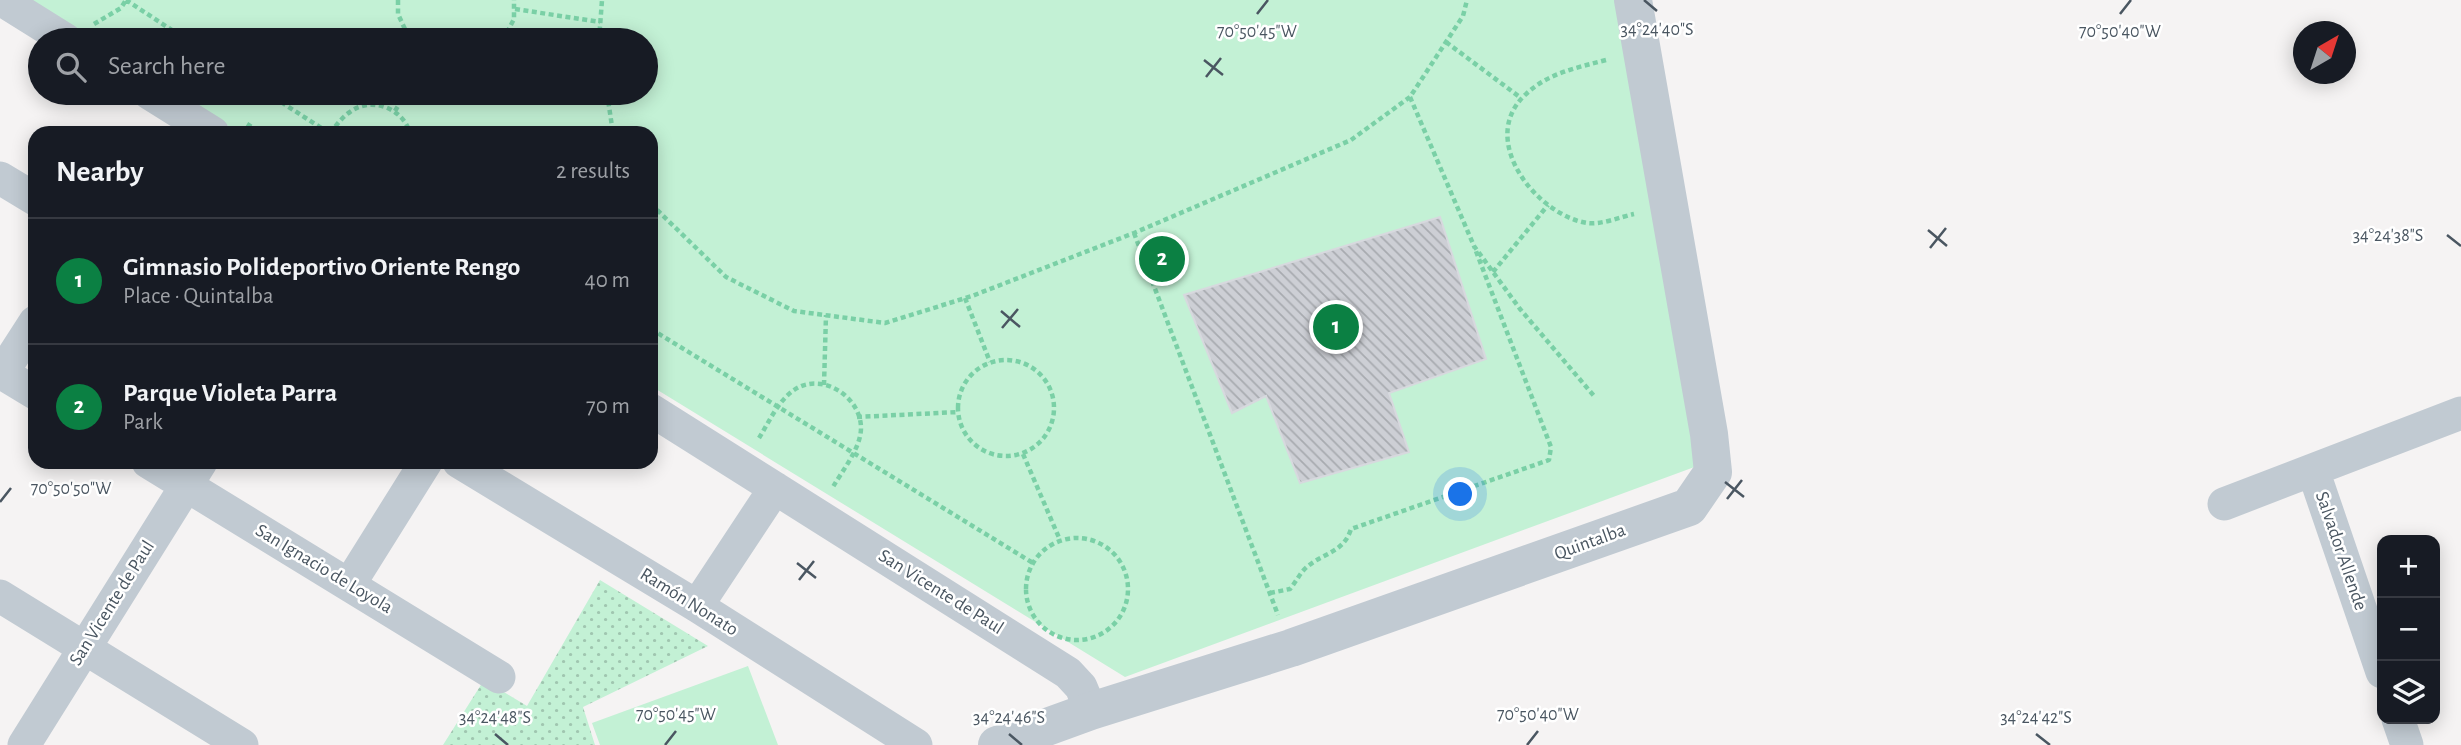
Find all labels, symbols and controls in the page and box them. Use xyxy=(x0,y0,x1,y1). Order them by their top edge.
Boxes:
text: 34°24'40"S xyxy=(1621,21,1693,39)
north arrow xyxy=(2293,21,2356,84)
text: 70°50'45"W xyxy=(1217,23,1297,41)
text: 70°50'40"W xyxy=(2079,23,2161,41)
search box xyxy=(28,28,658,105)
icon: search xyxy=(52,48,90,86)
text: Search here xyxy=(108,53,226,79)
text: Nearby xyxy=(56,157,144,187)
text: 2 results xyxy=(556,160,630,183)
text: 34°24'38"S xyxy=(2353,227,2423,245)
pin: 2 xyxy=(1139,233,1185,285)
text: Gimnasio Polideportivo Oriente Rengo xyxy=(123,254,520,280)
text: 1 xyxy=(75,269,83,292)
text: 40 m xyxy=(585,269,630,292)
text: Place · Quintalba xyxy=(123,285,274,308)
pin: 1 xyxy=(1313,301,1359,353)
text: Parque Violeta Parra xyxy=(123,380,337,406)
text: 2 xyxy=(74,395,84,418)
text: 70 m xyxy=(586,395,630,418)
text: Park xyxy=(123,411,163,434)
your location xyxy=(1443,477,1477,511)
text: 70°50'50"W xyxy=(31,480,111,498)
street label: Salvador Allende xyxy=(2312,489,2370,613)
street label: Quintalba xyxy=(1552,520,1628,564)
street label: San Ignacio de Loyola xyxy=(252,521,396,617)
map controls xyxy=(2377,535,2440,724)
button: + xyxy=(2377,535,2440,598)
street label: San Vicente de Paul xyxy=(66,537,158,669)
street label: San Vicente de Paul xyxy=(875,546,1007,638)
street label: Ramón Nonato xyxy=(637,564,741,640)
button: − xyxy=(2377,598,2440,661)
button: layers xyxy=(2377,661,2440,724)
text: 70°50'45"W xyxy=(636,706,716,724)
text: 70°50'40"W xyxy=(1497,706,1579,724)
text: 34°24'48"S xyxy=(459,709,531,727)
text: 34°24'46"S xyxy=(973,709,1045,727)
text: 34°24'42"S xyxy=(2000,709,2072,727)

